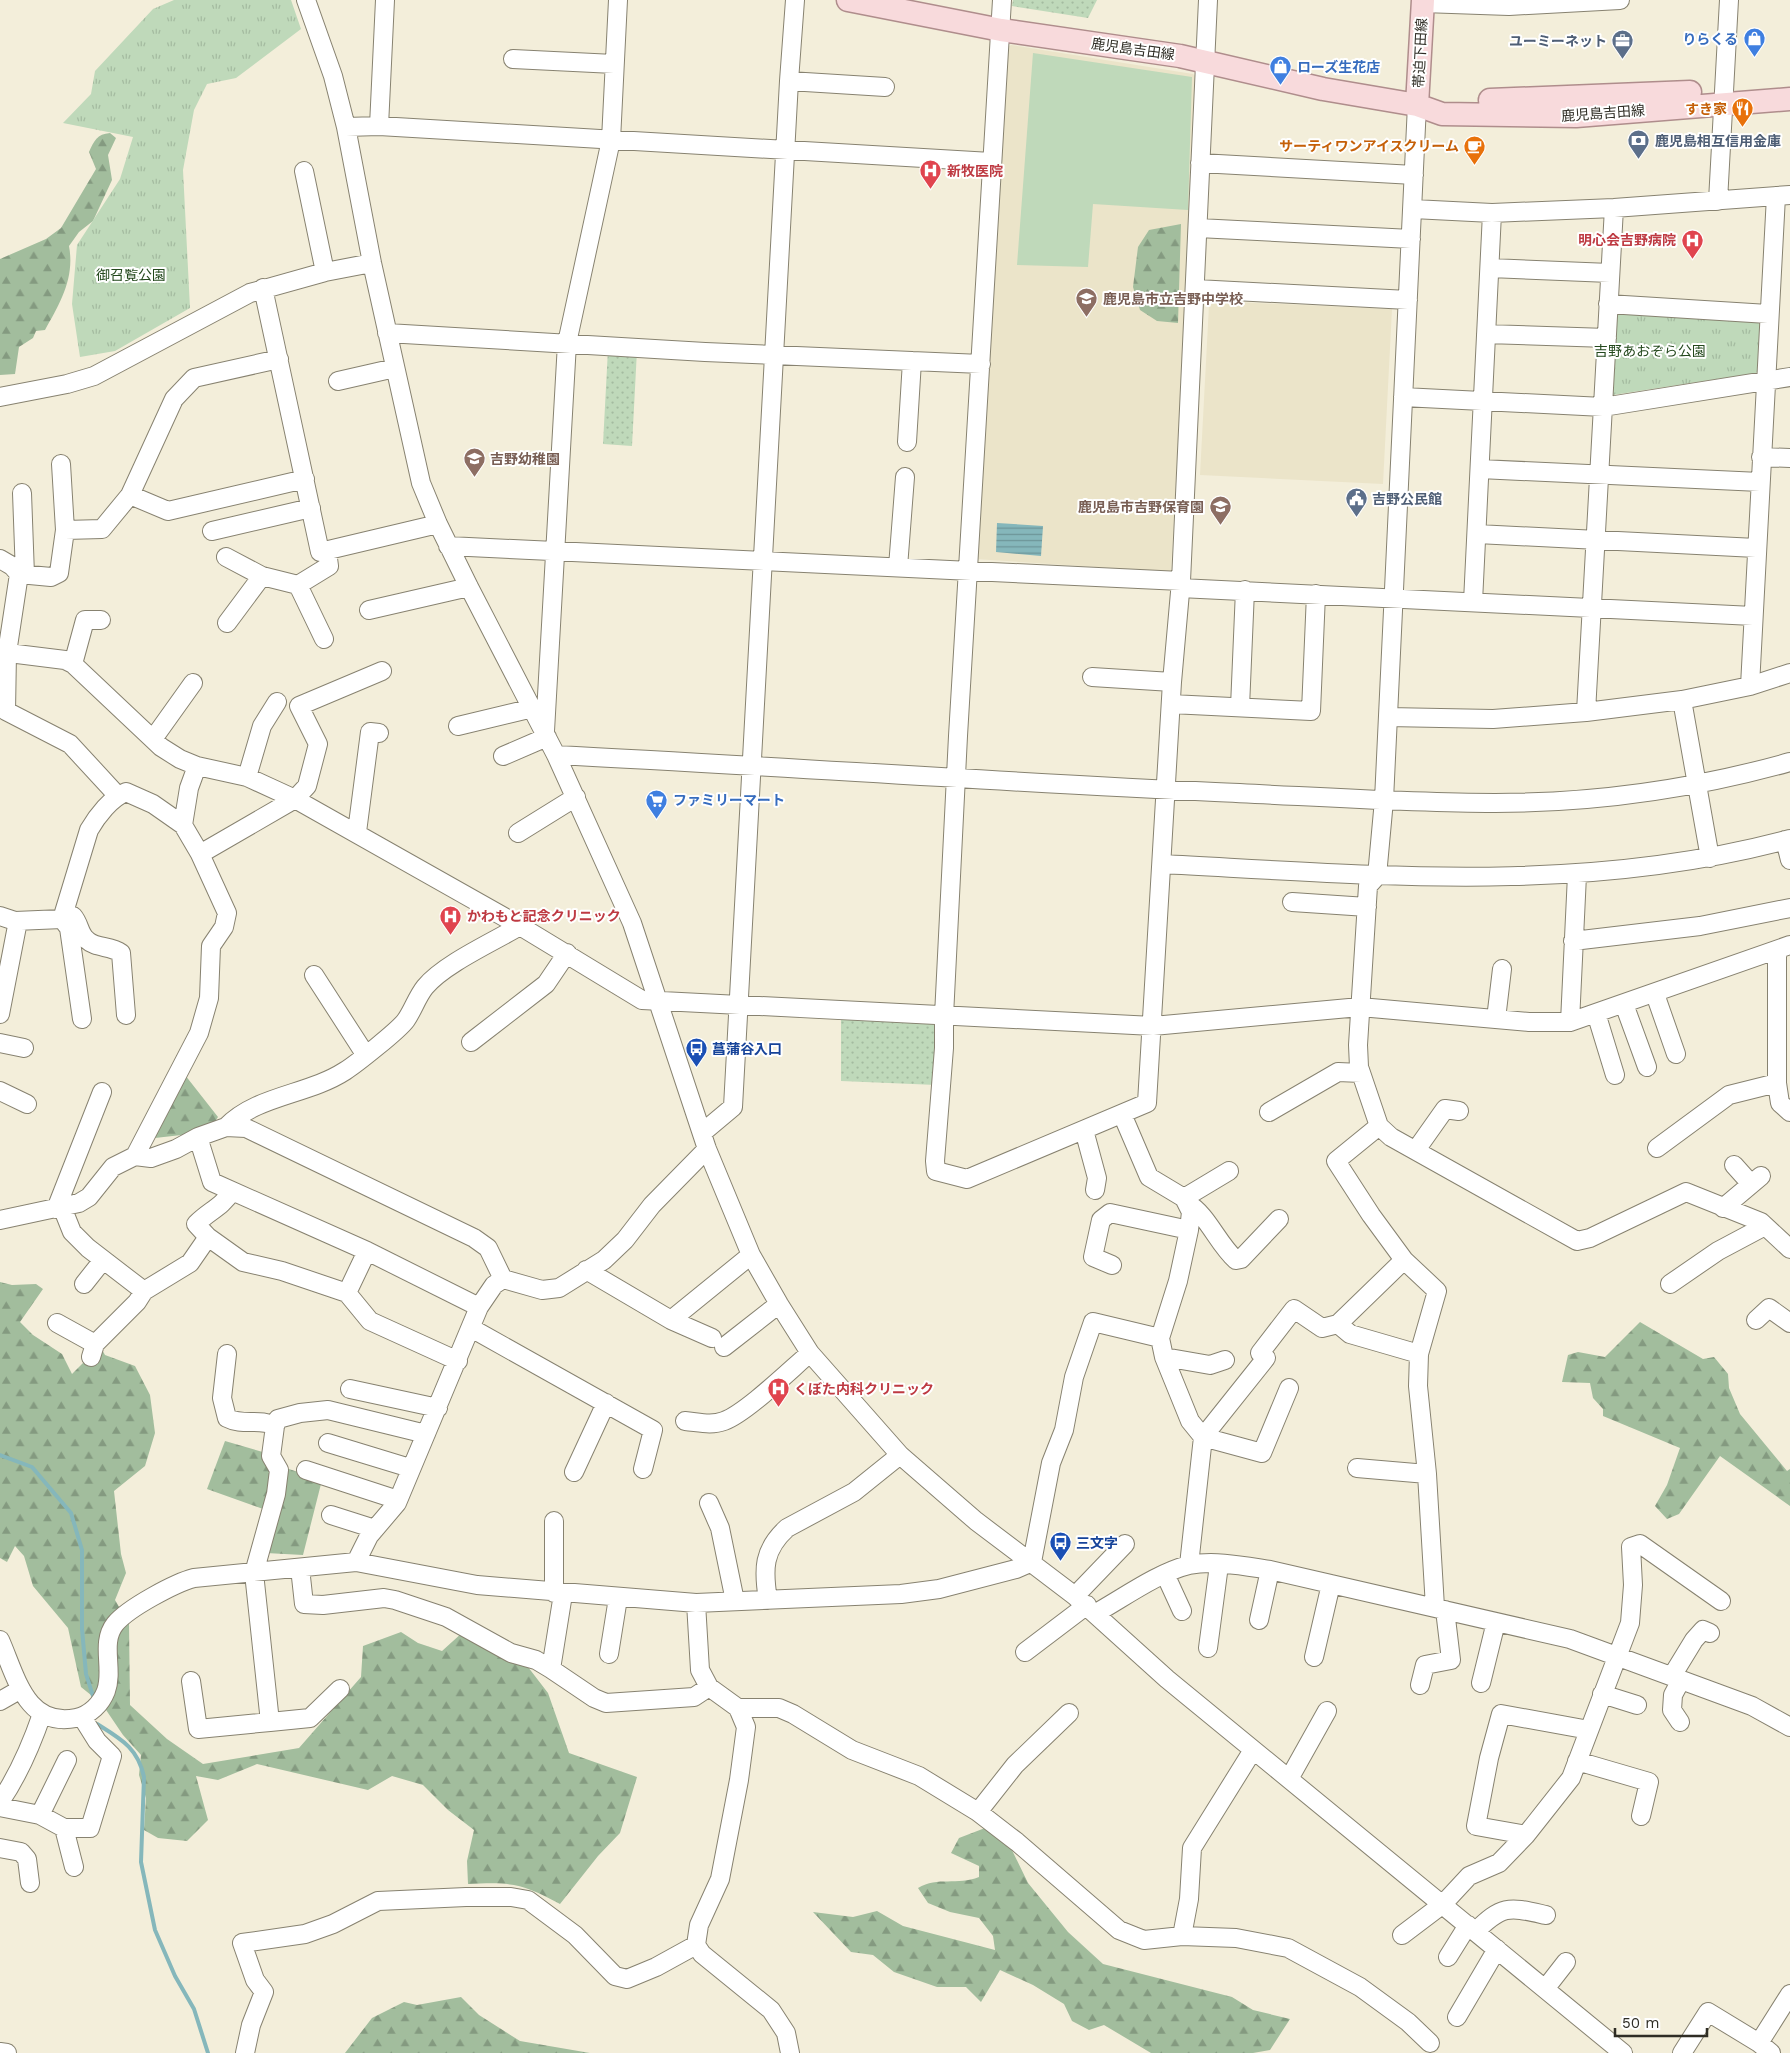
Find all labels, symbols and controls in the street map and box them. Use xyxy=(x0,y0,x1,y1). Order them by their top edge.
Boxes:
street label: 帯迫下田線 xyxy=(1410,18,1430,88)
shop icon: りらくる xyxy=(1742,27,1766,58)
office icon: ユーミーネット xyxy=(1611,29,1635,60)
place label: りらくる xyxy=(1682,31,1738,47)
place label: ユーミーネット xyxy=(1509,33,1607,49)
street label: 鹿児島吉田線 xyxy=(1090,35,1176,63)
shop icon: ローズ生花店 xyxy=(1269,55,1293,86)
place label: ローズ生花店 xyxy=(1297,59,1380,75)
restaurant icon: すき家 xyxy=(1731,97,1755,128)
place label: すき家 xyxy=(1685,101,1727,117)
street label: 鹿児島吉田線 xyxy=(1561,102,1645,124)
bank icon: 鹿児島相互信用金庫 xyxy=(1627,129,1651,160)
place label: 鹿児島相互信用金庫 xyxy=(1655,133,1781,149)
cafe icon: サーティワンアイスクリーム xyxy=(1463,134,1487,165)
place label: サーティワンアイスクリーム xyxy=(1279,138,1459,154)
hospital icon: 新牧医院 xyxy=(919,159,943,190)
place label: 新牧医院 xyxy=(947,163,1003,179)
hospital icon: 明心会吉野病院 xyxy=(1680,228,1704,259)
place label: 明心会吉野病院 xyxy=(1578,232,1676,248)
park label: 御召覧公園 xyxy=(96,267,166,283)
school or university icon: 鹿児島市立吉野中学校 xyxy=(1075,287,1099,318)
place label: 鹿児島市立吉野中学校 xyxy=(1103,291,1243,307)
park label: 吉野あおぞら公園 xyxy=(1594,343,1706,359)
school or university icon: 吉野幼稚園 xyxy=(462,447,486,478)
place label: 吉野幼稚園 xyxy=(490,451,560,467)
public building icon: 吉野公民館 xyxy=(1344,487,1368,518)
place label: 吉野公民館 xyxy=(1372,491,1442,507)
school or university icon: 鹿児島市吉野保育園 xyxy=(1208,495,1232,526)
place label: 鹿児島市吉野保育園 xyxy=(1078,499,1204,515)
supermarket icon: ファミリーマート xyxy=(645,788,669,819)
place label: ファミリーマート xyxy=(673,792,785,808)
hospital icon: かわもと記念クリニック xyxy=(439,904,463,935)
place label: かわもと記念クリニック xyxy=(467,908,621,924)
bus stop icon: 菖蒲谷入口 xyxy=(684,1037,708,1068)
place label: 菖蒲谷入口 xyxy=(712,1041,782,1057)
hospital icon: くぼた内科クリニック xyxy=(766,1377,790,1408)
place label: くぼた内科クリニック xyxy=(794,1381,934,1397)
bus stop icon: 三文字 xyxy=(1048,1531,1072,1562)
place label: 三文字 xyxy=(1076,1535,1118,1551)
scale bar xyxy=(1615,2006,1708,2038)
text: 50 m xyxy=(1622,2014,1659,2032)

